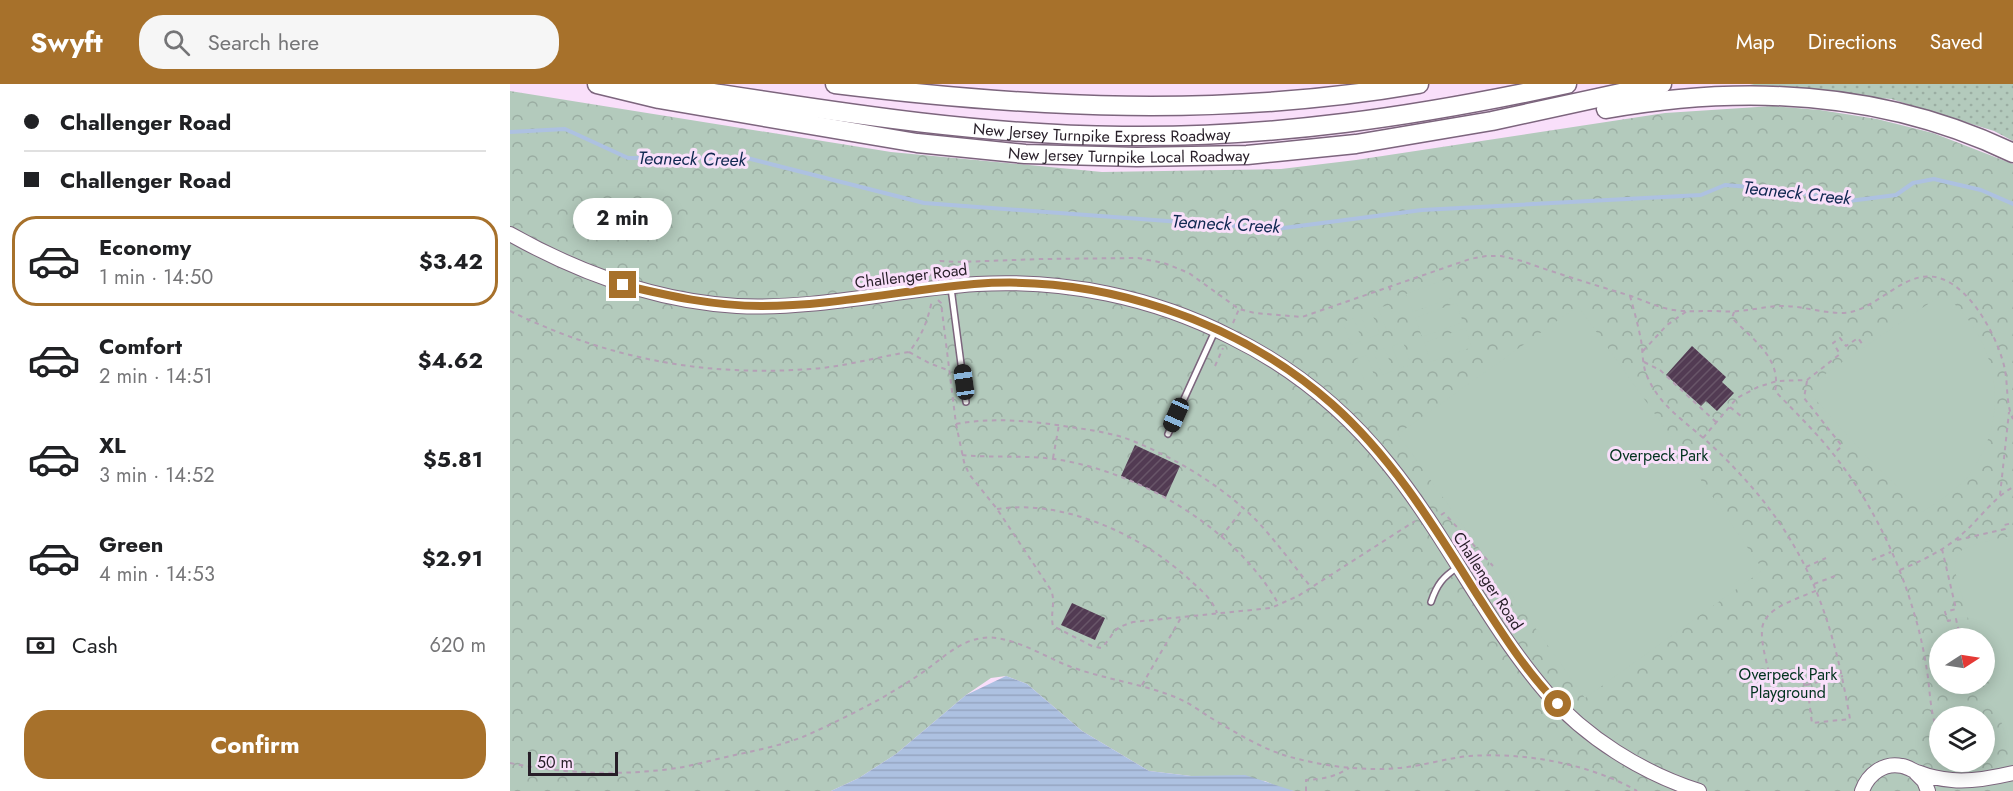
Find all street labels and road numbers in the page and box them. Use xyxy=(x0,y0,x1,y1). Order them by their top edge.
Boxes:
street label: New Jersey Turnpike Express Roadway xyxy=(972,117,1232,148)
street label: New Jersey Turnpike Local Roadway xyxy=(1007,141,1251,169)
street label: Challenger Road xyxy=(853,258,969,294)
street label: Challenger Road xyxy=(1448,527,1528,635)

